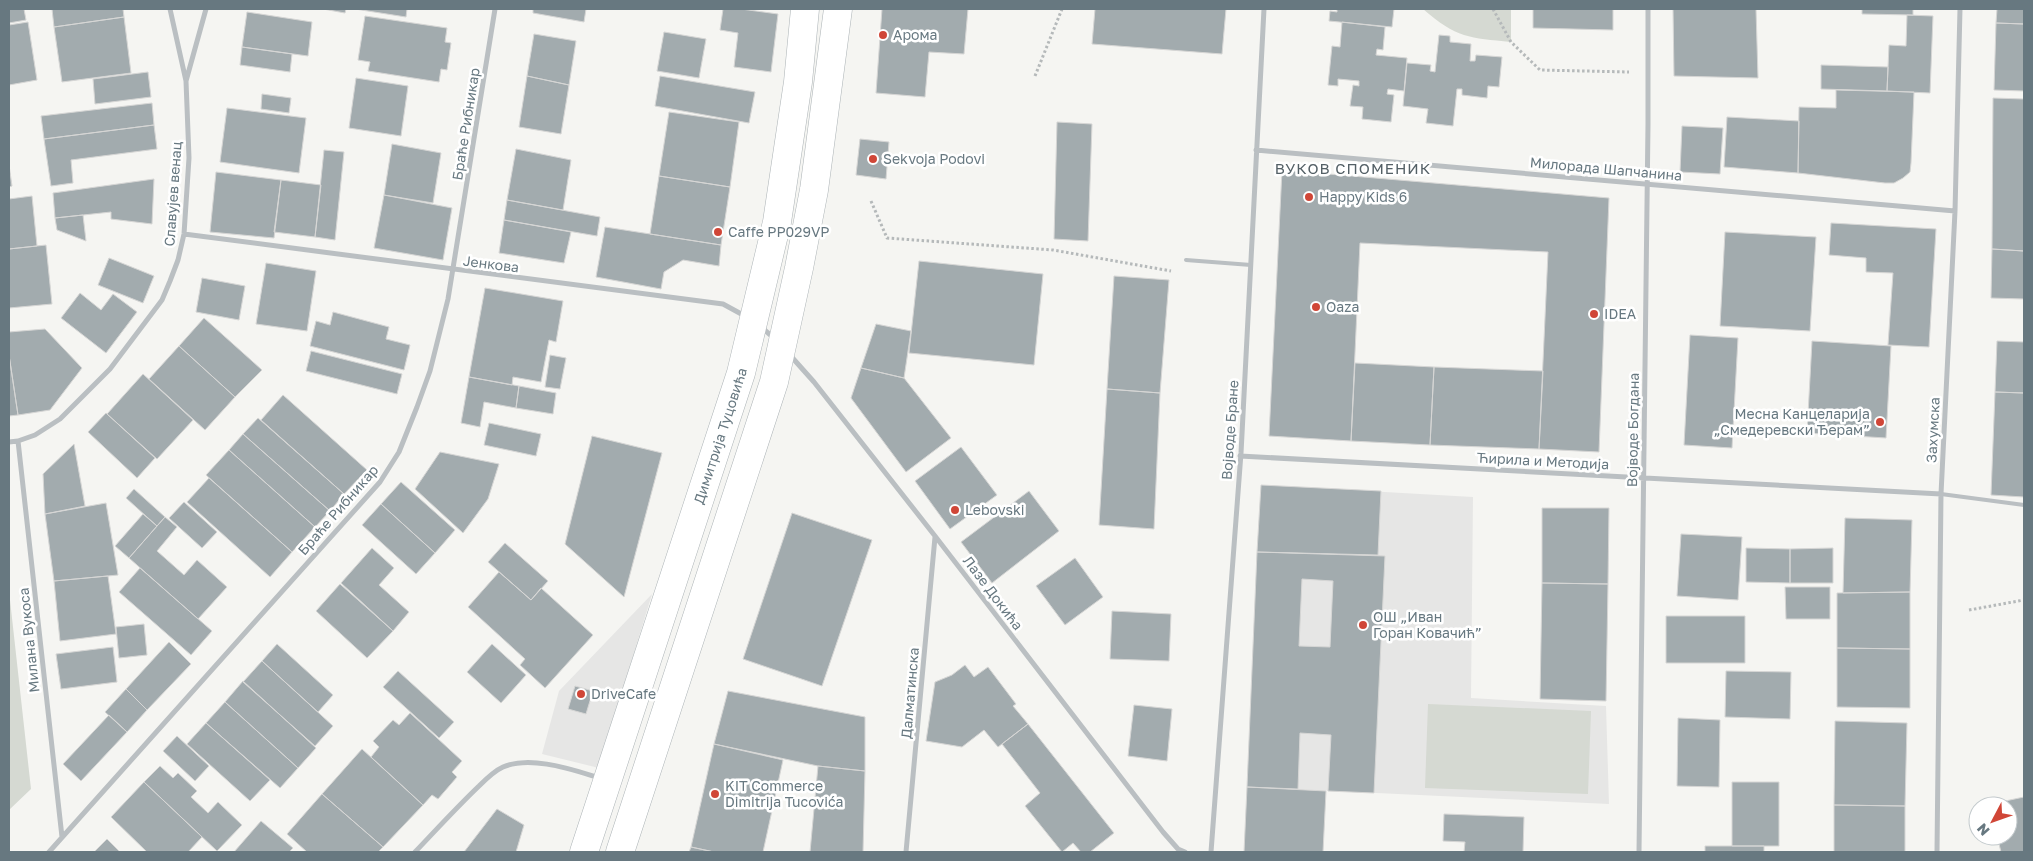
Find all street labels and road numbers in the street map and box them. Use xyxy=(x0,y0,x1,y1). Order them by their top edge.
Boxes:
street label: Браће Рибникар xyxy=(448,66,483,181)
street label: Славујев венац xyxy=(160,141,185,247)
street label: Милорада Шапчанина xyxy=(1529,153,1683,184)
street label: Јенкова xyxy=(462,252,520,275)
street label: Димитрија Туцовића xyxy=(690,366,750,506)
street label: Војводе Богдана xyxy=(1623,373,1642,487)
street label: Војводе Бране xyxy=(1218,379,1241,481)
street label: Захумска xyxy=(1922,397,1943,463)
street label: Ћирила и Методија xyxy=(1476,449,1610,472)
street label: Браће Рибникар xyxy=(294,461,381,558)
street label: Лазе Докића xyxy=(960,552,1027,633)
street label: Милана Вукоса xyxy=(15,587,42,693)
street label: Далматинска xyxy=(897,647,922,739)

